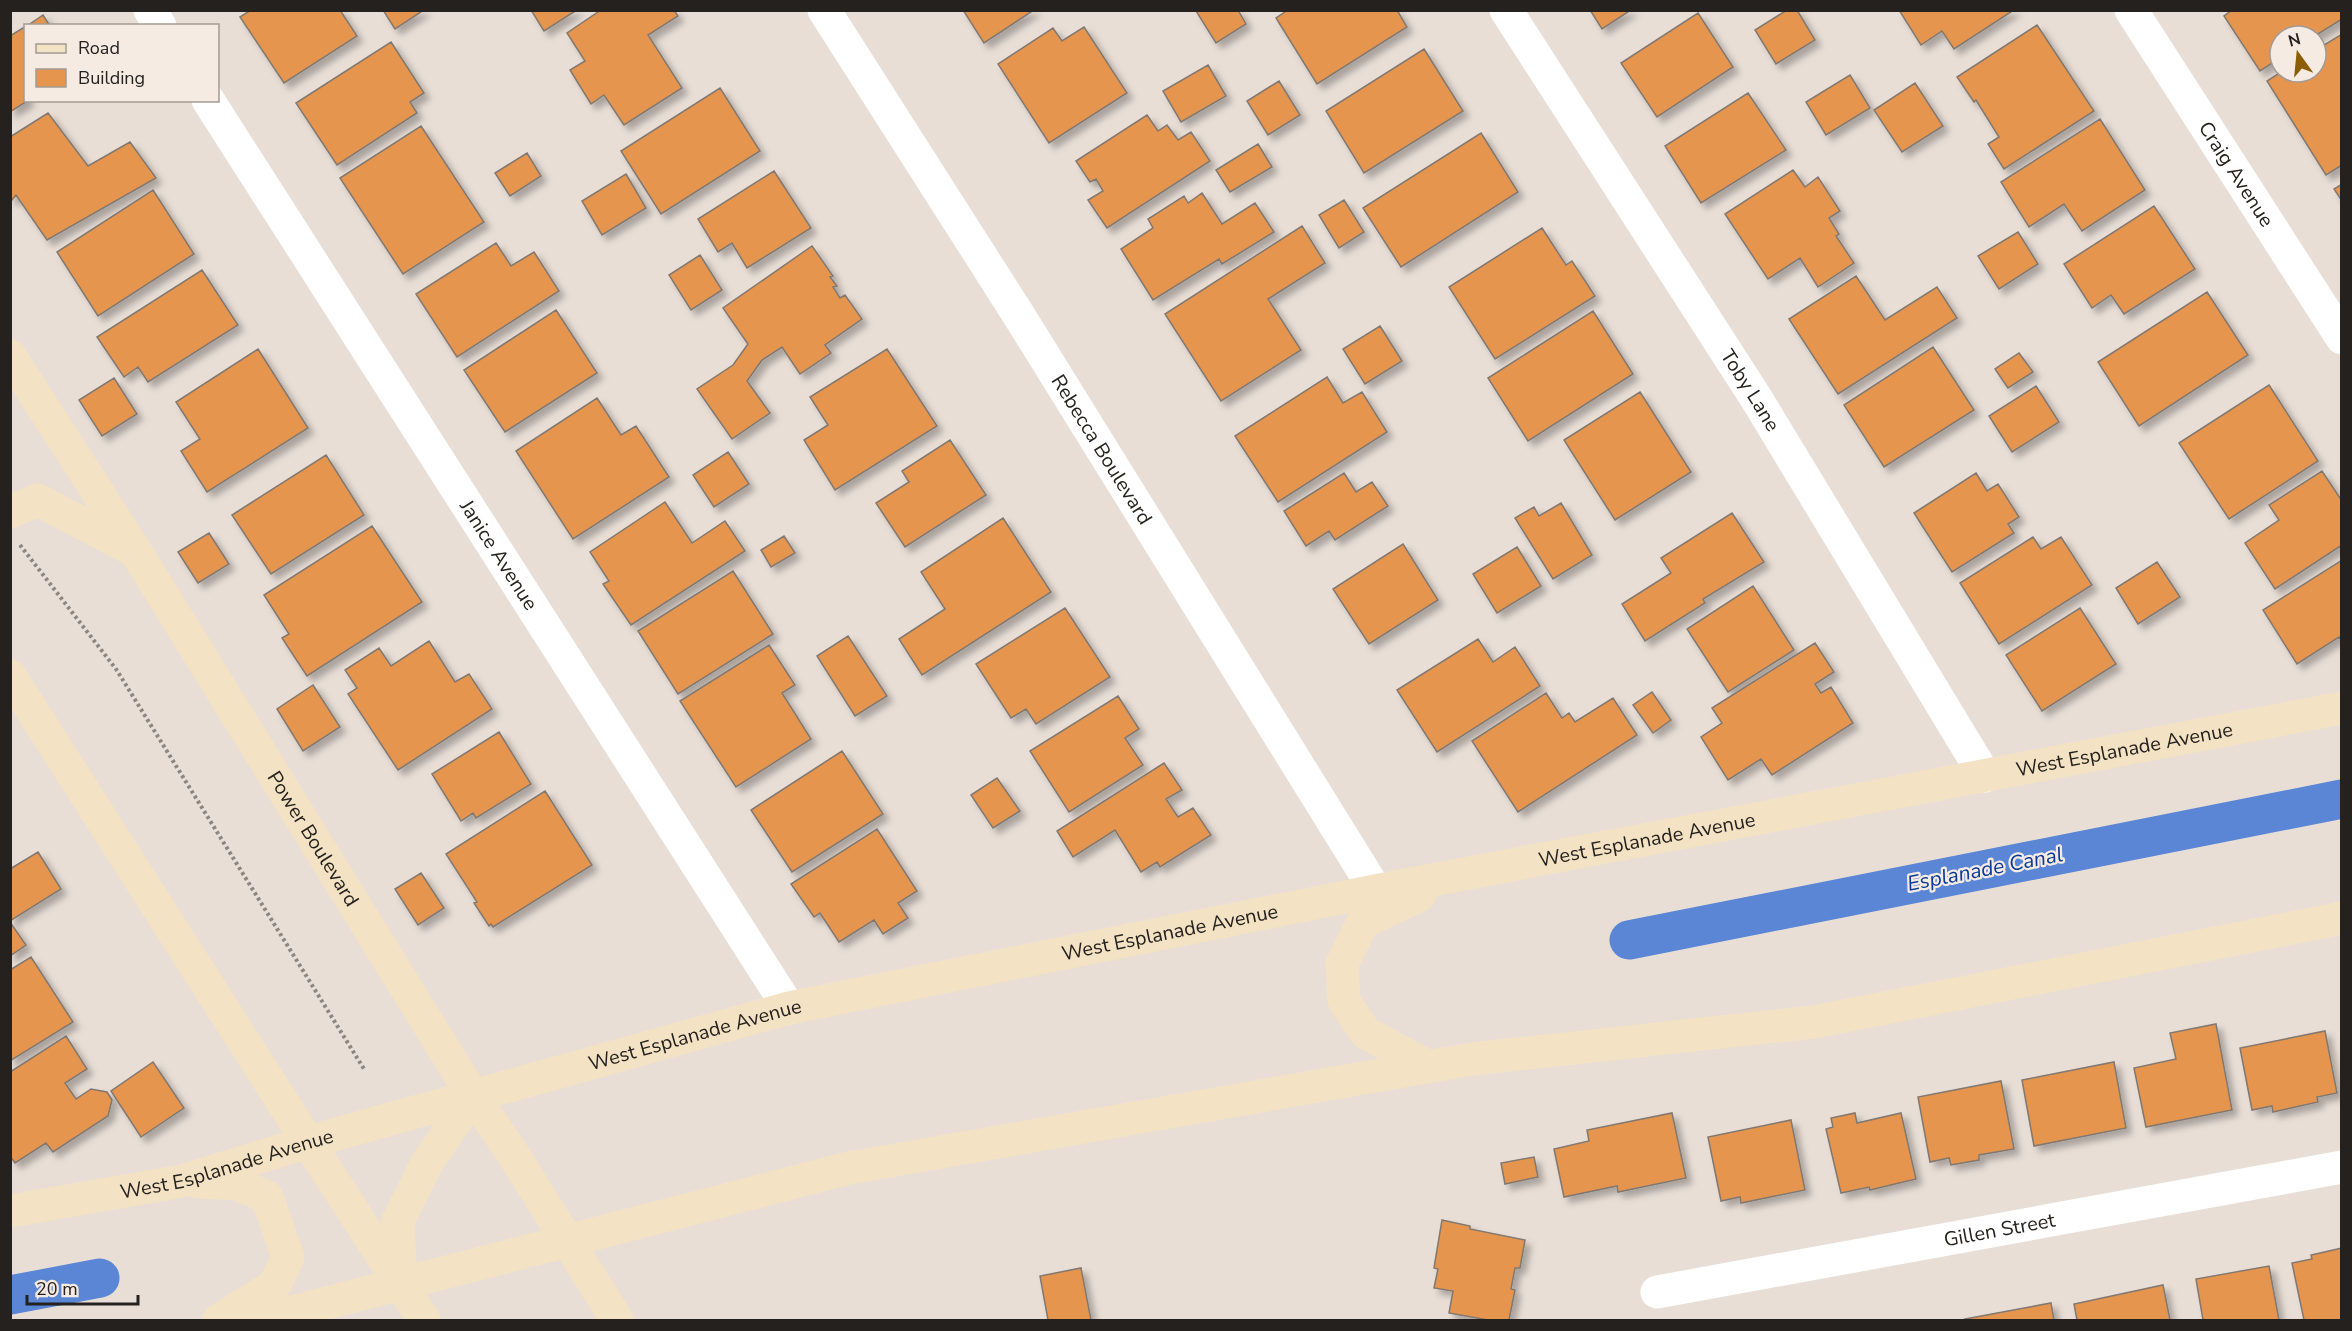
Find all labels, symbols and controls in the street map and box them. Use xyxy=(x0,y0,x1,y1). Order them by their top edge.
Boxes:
legend xyxy=(24,24,219,102)
north arrow xyxy=(2268,24,2328,84)
text: N xyxy=(2286,28,2303,53)
text: Road xyxy=(78,36,120,60)
text: Building xyxy=(78,66,145,90)
street label: Craig Avenue xyxy=(2192,116,2281,232)
street label: Toby Lane xyxy=(1715,344,1786,436)
street label: Rebecca Boulevard xyxy=(1045,369,1159,530)
street label: Janice Avenue xyxy=(453,494,544,615)
street label: West Esplanade Avenue xyxy=(2014,715,2235,783)
street label: Power Boulevard xyxy=(261,766,366,911)
street label: West Esplanade Avenue xyxy=(1536,806,1757,873)
water label: Esplanade Canal xyxy=(1905,840,2065,898)
street label: West Esplanade Avenue xyxy=(1059,897,1280,967)
street label: West Esplanade Avenue xyxy=(585,992,804,1077)
street label: West Esplanade Avenue xyxy=(118,1122,336,1205)
street label: Gillen Street xyxy=(1942,1206,2058,1253)
scale bar xyxy=(27,1268,138,1306)
text: 20 m xyxy=(36,1277,78,1301)

